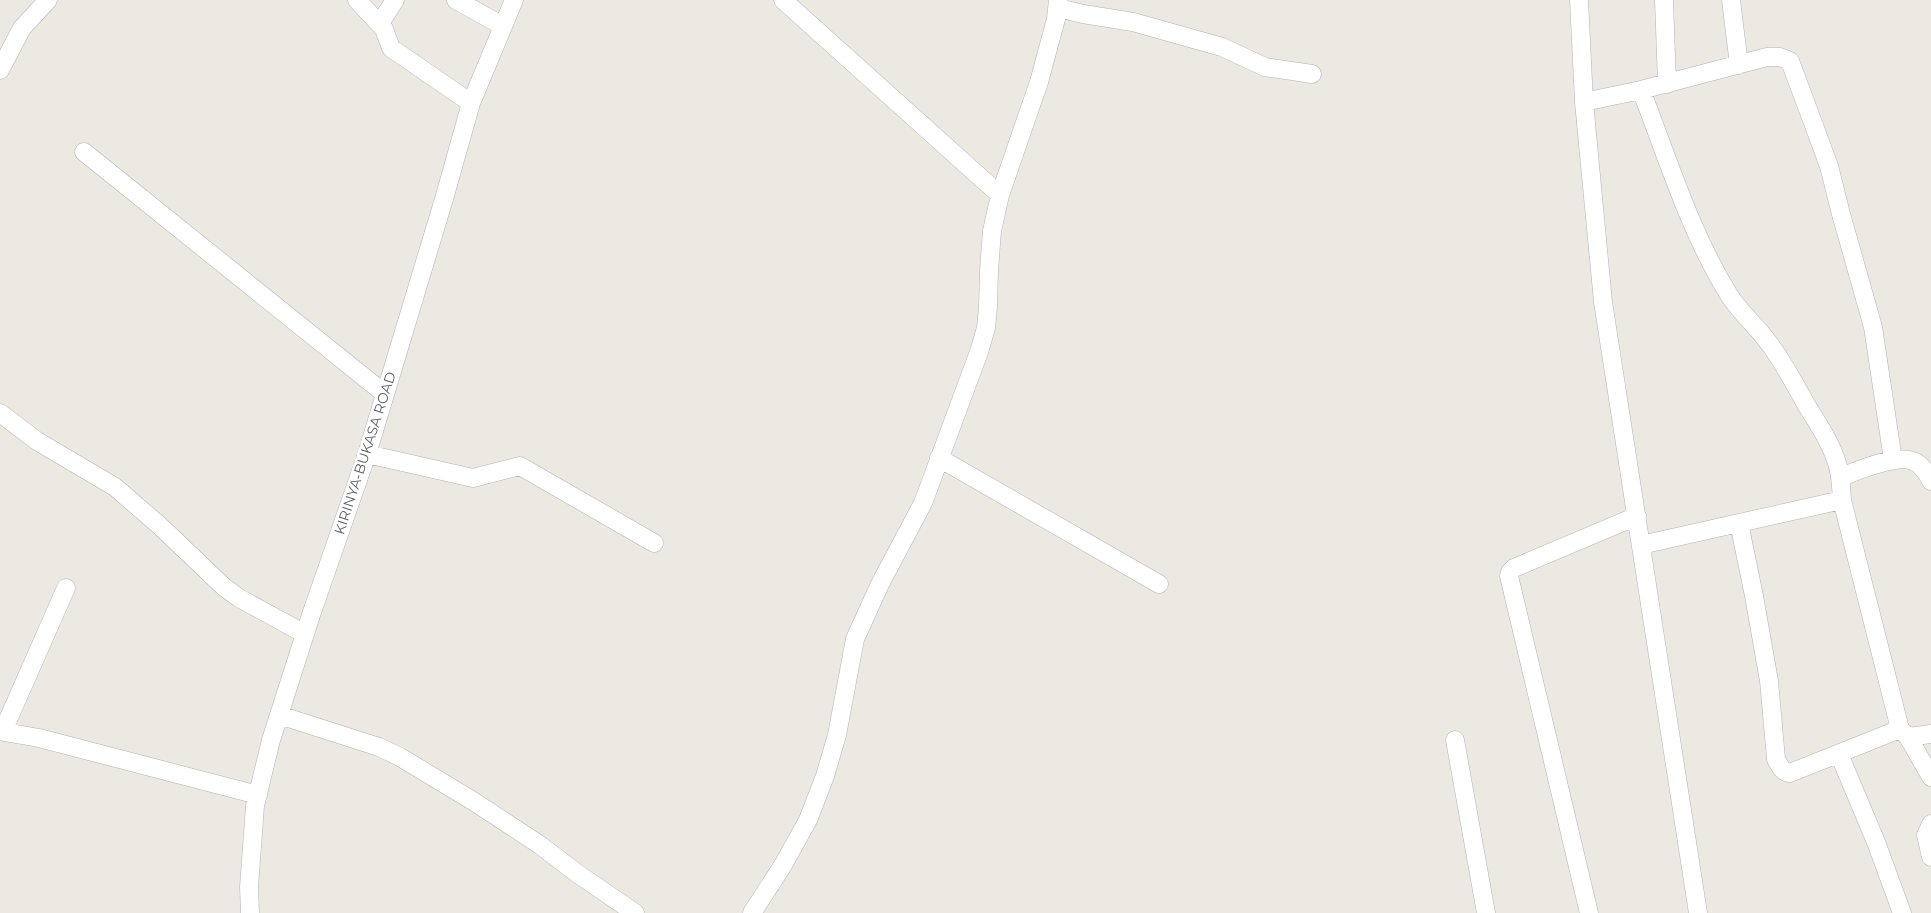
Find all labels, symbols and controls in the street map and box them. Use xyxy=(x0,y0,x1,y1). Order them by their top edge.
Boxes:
street label: KIRINYA-BUKASA ROAD xyxy=(330,369,400,537)

